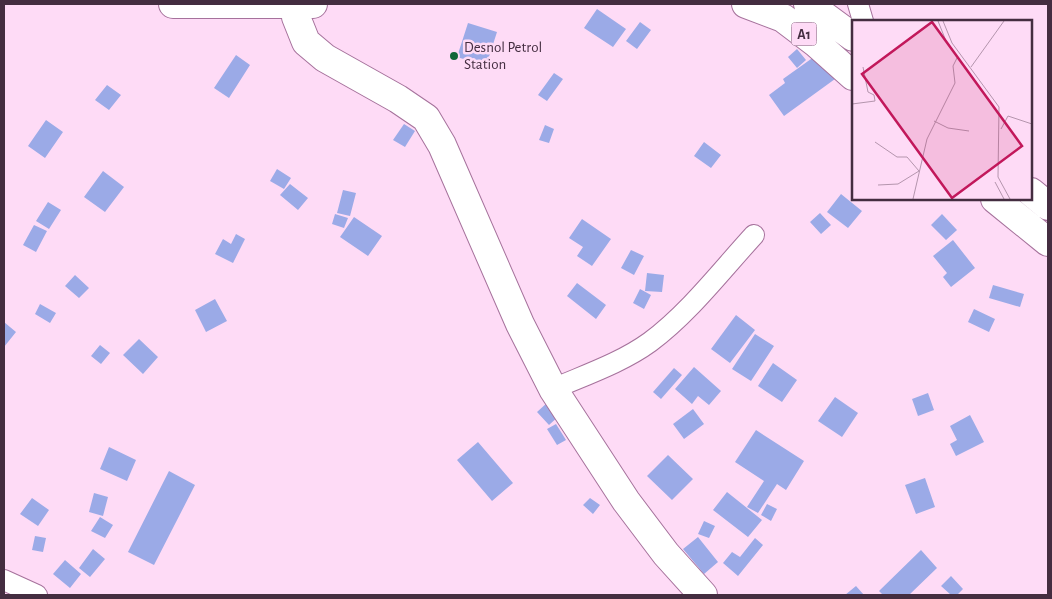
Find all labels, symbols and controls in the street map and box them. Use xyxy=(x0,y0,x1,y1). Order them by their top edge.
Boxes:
inset map xyxy=(852,20,1032,200)
road number: A1 xyxy=(792,22,816,46)
place label: Desnol Petrol Station xyxy=(464,40,542,72)
marker: Desnol Petrol Station xyxy=(448,50,460,62)

